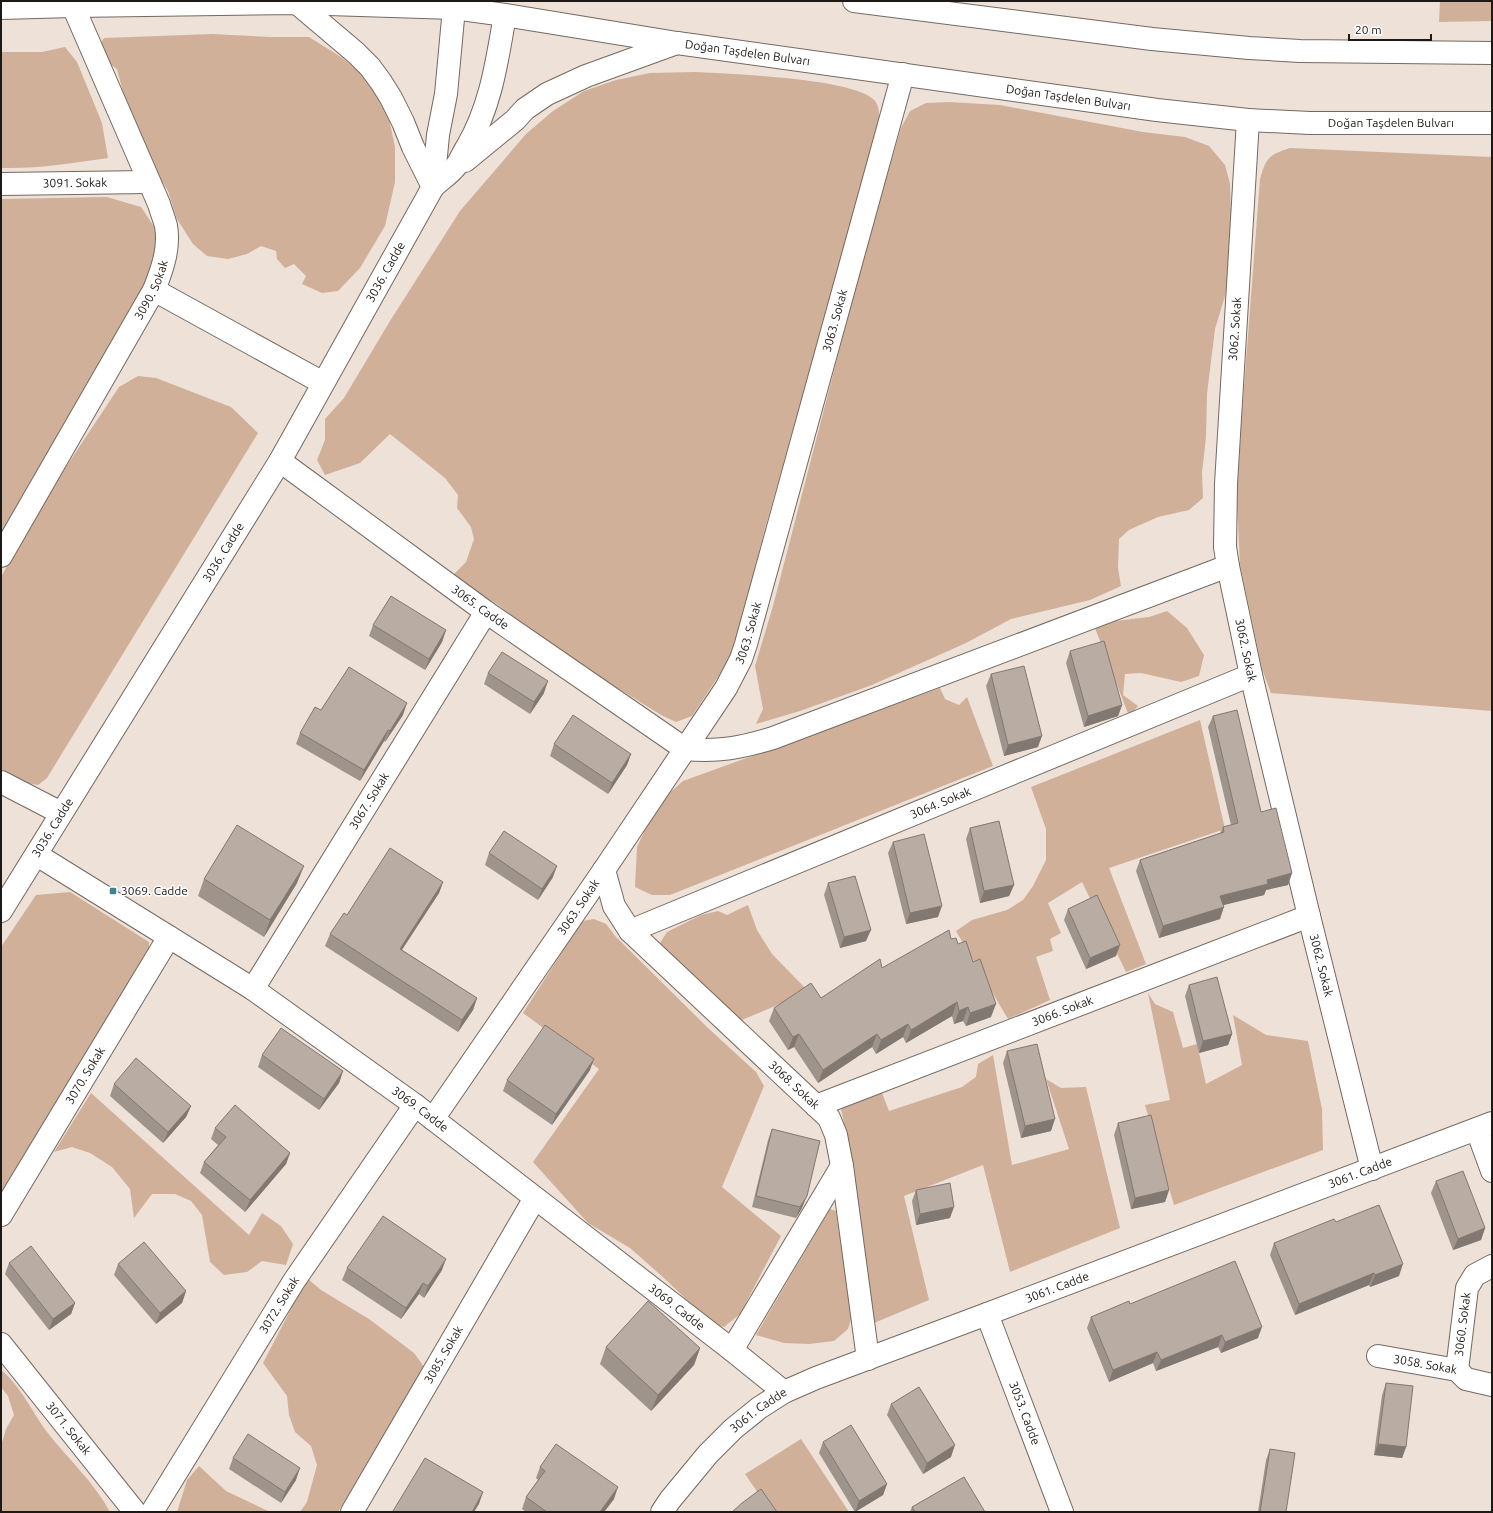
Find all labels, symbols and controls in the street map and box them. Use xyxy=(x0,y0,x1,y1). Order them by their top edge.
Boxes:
scale bar xyxy=(1349,16,1431,42)
text: 20 m xyxy=(1355,23,1382,36)
street label: Doğan Taşdelen Bulvarı xyxy=(684,37,811,67)
street label: Doğan Taşdelen Bulvarı xyxy=(1005,82,1132,112)
street label: Doğan Taşdelen Bulvarı xyxy=(1328,116,1454,129)
street label: 3091. Sokak xyxy=(43,176,107,189)
street label: 3036. Cadde xyxy=(363,239,407,304)
street label: 3090. Sokak xyxy=(131,259,170,322)
street label: 3063. Sokak xyxy=(820,288,849,353)
street label: 3062. Sokak xyxy=(1226,296,1243,362)
street label: 3036. Cadde xyxy=(200,520,246,584)
street label: 3065. Cadde xyxy=(449,582,511,632)
street label: 3063. Sokak xyxy=(732,600,763,666)
street label: 3062. Sokak xyxy=(1233,617,1259,683)
street label: 3067. Sokak xyxy=(346,770,391,832)
street label: 3064. Sokak xyxy=(908,784,973,821)
street label: 3036. Cadde xyxy=(29,796,75,859)
street label: 3063. Sokak xyxy=(554,877,602,937)
place label: 3069. Cadde xyxy=(121,884,188,897)
marker: 3069. Cadde xyxy=(108,886,118,896)
street label: 3062. Sokak xyxy=(1308,932,1336,998)
street label: 3066. Sokak xyxy=(1030,993,1095,1028)
street label: 3070. Sokak xyxy=(63,1044,107,1106)
street label: 3068. Sokak xyxy=(766,1058,822,1111)
street label: 3069. Cadde xyxy=(390,1084,451,1134)
street label: 3061. Cadde xyxy=(1326,1154,1394,1190)
street label: 3061. Cadde xyxy=(1023,1269,1091,1305)
street label: 3072. Sokak xyxy=(256,1274,301,1336)
street label: 3069. Cadde xyxy=(646,1281,707,1332)
street label: 3060. Sokak xyxy=(1452,1292,1472,1357)
street label: 3085. Sokak xyxy=(421,1323,465,1386)
street label: 3058. Sokak xyxy=(1392,1352,1458,1376)
street label: 3053. Cadde xyxy=(1007,1379,1043,1447)
street label: 3061. Cadde xyxy=(727,1385,789,1435)
street label: 3071. Sokak xyxy=(44,1399,94,1457)

